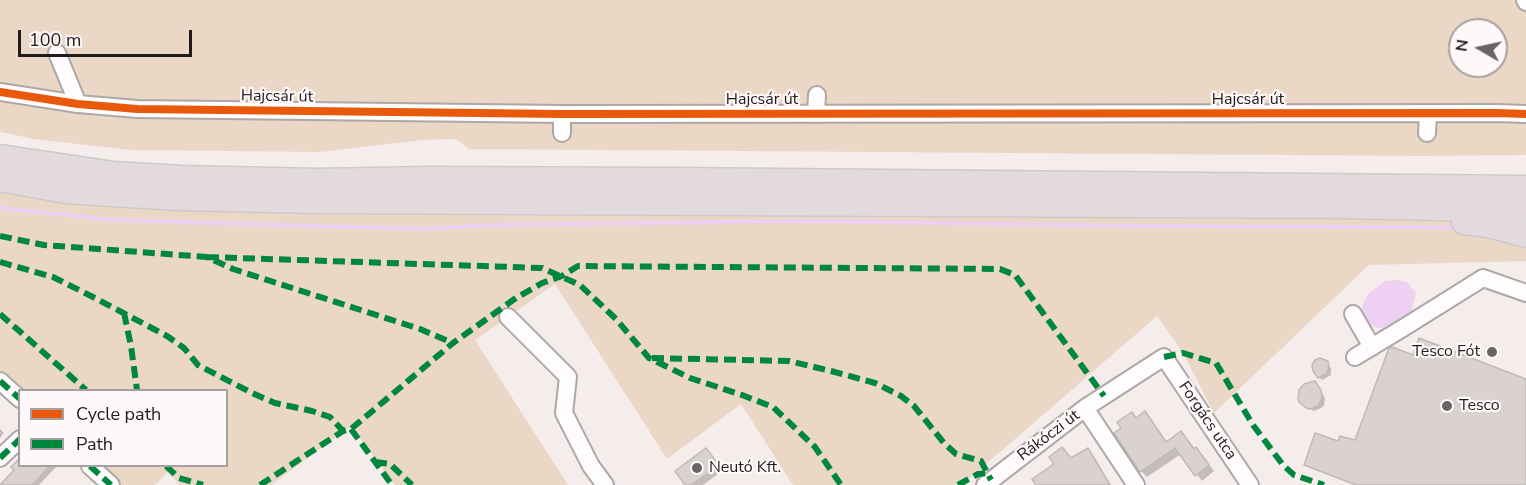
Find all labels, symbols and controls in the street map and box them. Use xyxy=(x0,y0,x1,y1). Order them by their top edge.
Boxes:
scale bar xyxy=(21,18,195,56)
north arrow xyxy=(1448,18,1508,78)
text: 100 m xyxy=(29,28,81,52)
text: N xyxy=(1450,38,1474,53)
street label: Hajcsár út xyxy=(241,87,313,107)
street label: Hajcsár út xyxy=(726,90,798,110)
street label: Hajcsár út xyxy=(1212,90,1284,110)
place label: Tesco Fót xyxy=(1412,342,1480,362)
marker: Tesco Fót xyxy=(1485,345,1499,359)
street label: Forgács utca xyxy=(1174,378,1240,464)
legend xyxy=(18,389,228,467)
place label: Tesco xyxy=(1459,396,1500,416)
marker: Tesco xyxy=(1440,399,1454,413)
text: Cycle path xyxy=(76,402,161,426)
street label: Rákóczi út xyxy=(1014,406,1084,466)
text: Path xyxy=(76,432,113,456)
place label: Neutó Kft. xyxy=(709,458,781,478)
marker: Neutó Kft. xyxy=(690,461,704,475)

